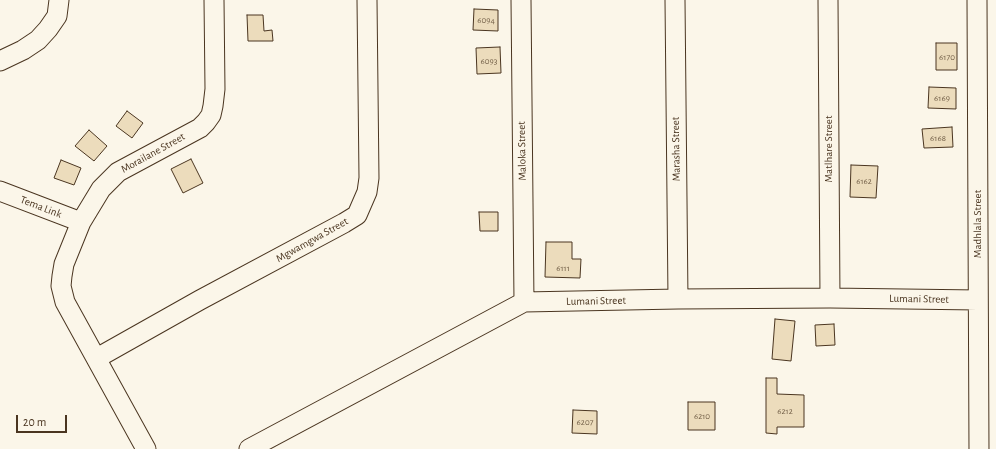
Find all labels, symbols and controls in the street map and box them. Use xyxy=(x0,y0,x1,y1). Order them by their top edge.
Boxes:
house number: 6094 xyxy=(477,15,495,25)
house number: 6170 xyxy=(939,52,955,62)
house number: 6093 xyxy=(481,56,497,66)
house number: 6169 xyxy=(934,93,950,103)
street label: Matlhare Street xyxy=(822,116,836,182)
street label: Marasha Street xyxy=(669,117,683,181)
street label: Maloka Street xyxy=(515,121,529,181)
street label: Morailane Street xyxy=(119,130,187,176)
house number: 6168 xyxy=(930,133,946,143)
house number: 6162 xyxy=(856,176,872,186)
street label: Madhlala Street xyxy=(971,190,985,258)
street label: Tema Link xyxy=(18,193,64,221)
street label: Mgwamgwa Street xyxy=(274,215,350,265)
house number: 6111 xyxy=(556,263,570,273)
street label: Lumani Street xyxy=(889,292,949,306)
street label: Lumani Street xyxy=(566,294,626,308)
house number: 6212 xyxy=(777,406,793,416)
scale bar xyxy=(18,407,69,433)
house number: 6210 xyxy=(694,411,710,421)
text: 20 m xyxy=(23,416,46,428)
house number: 6207 xyxy=(577,417,593,427)

